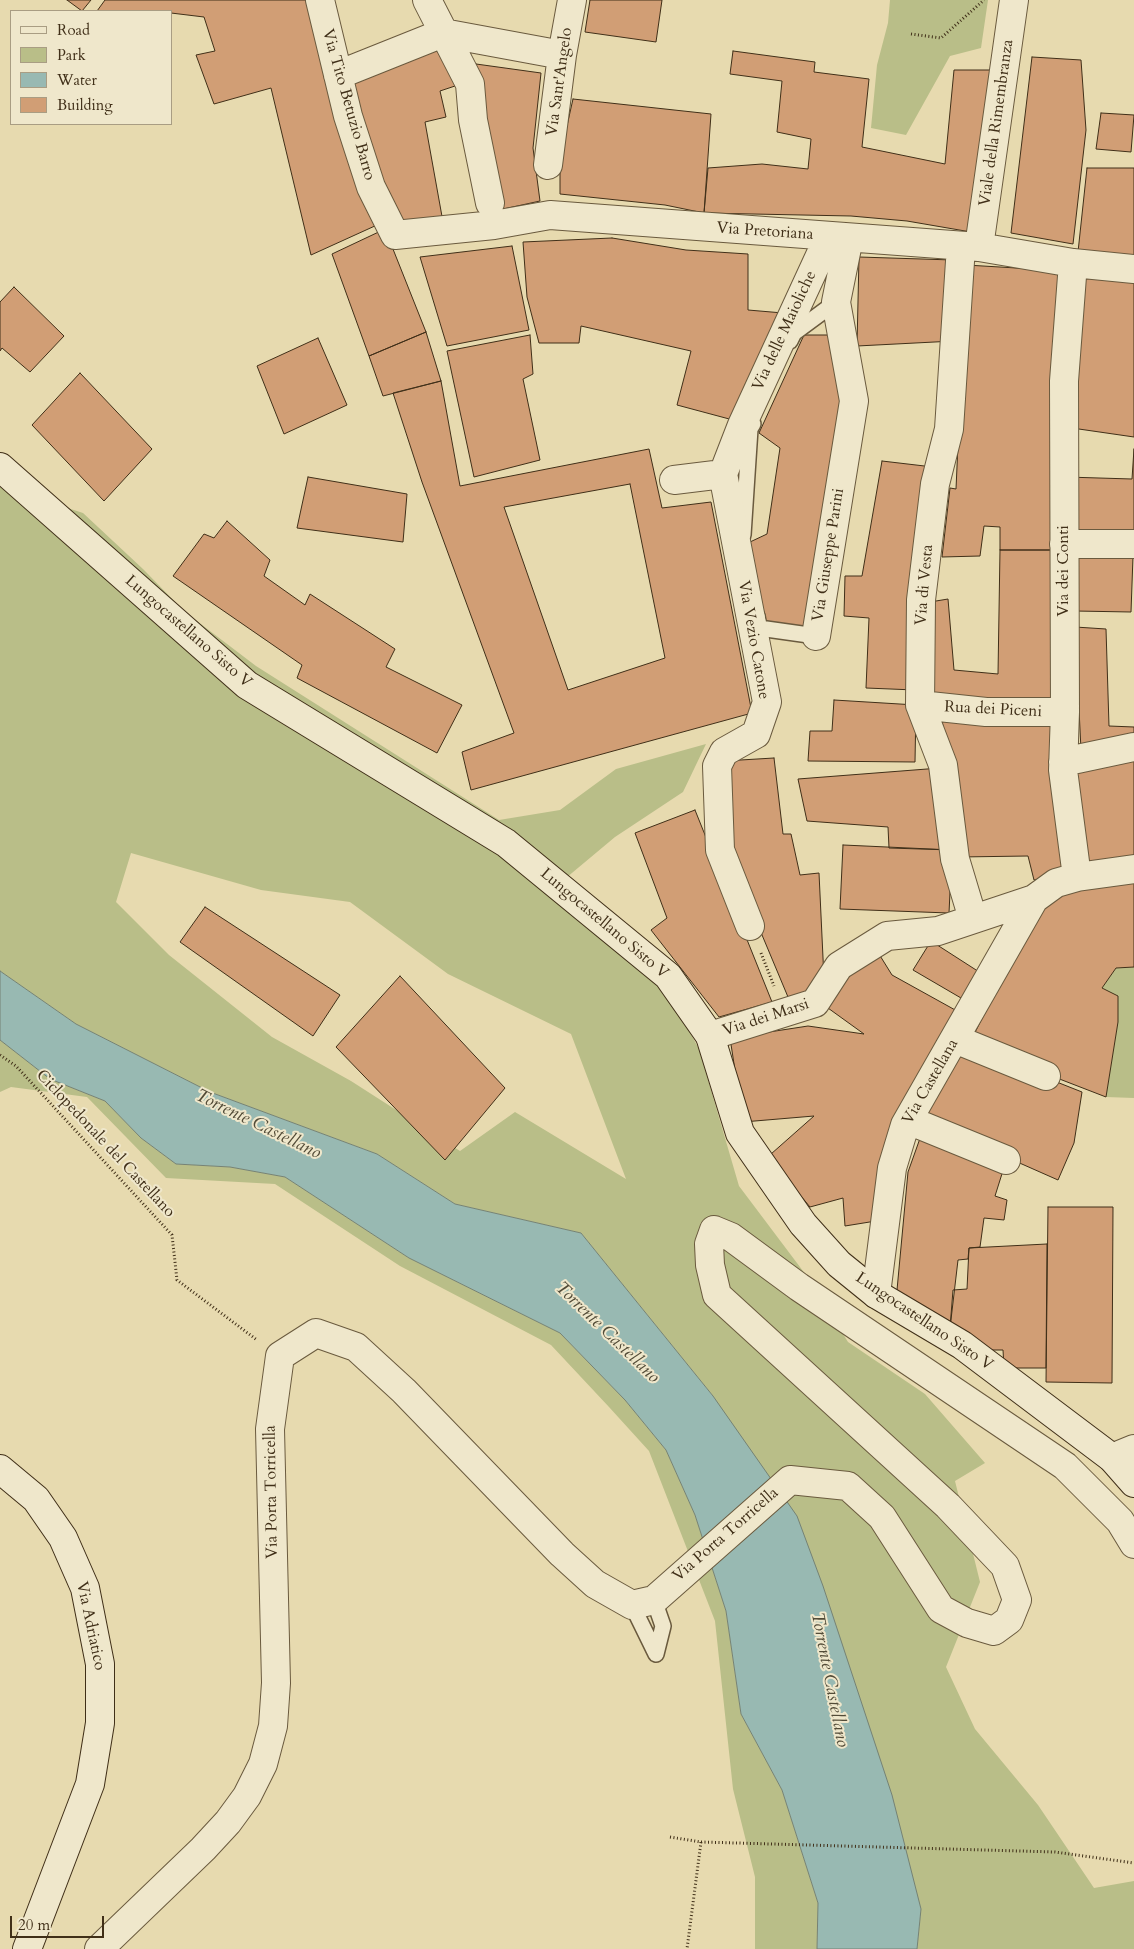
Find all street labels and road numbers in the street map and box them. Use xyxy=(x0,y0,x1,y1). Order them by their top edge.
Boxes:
street label: Via Sant'Angelo xyxy=(543,26,577,138)
street label: Via Tito Betuzio Barro xyxy=(317,27,379,183)
street label: Viale della Rimembranza xyxy=(976,38,1018,208)
street label: Via Pretoriana xyxy=(716,219,814,245)
street label: Via delle Maioliche xyxy=(749,268,821,394)
street label: Via Giuseppe Parini xyxy=(809,487,849,623)
street label: Via dei Conti xyxy=(1054,525,1074,617)
street label: Via di Vesta xyxy=(912,544,938,626)
street label: Lungocastellano Sisto V xyxy=(121,572,255,692)
street label: Via Vezio Catone xyxy=(733,579,773,701)
street label: Rua dei Piceni xyxy=(944,698,1042,722)
street label: Lungocastellano Sisto V xyxy=(536,865,672,983)
street label: Via dei Marsi xyxy=(720,995,812,1041)
street label: Via Castellana xyxy=(899,1036,963,1128)
street label: Ciclopedonale del Castellano xyxy=(31,1066,179,1222)
street label: Lungocastellano Sisto V xyxy=(852,1269,996,1375)
street label: Via Porta Torricella xyxy=(261,1425,283,1559)
street label: Via Porta Torricella xyxy=(669,1484,783,1586)
street label: Via Adriatico xyxy=(71,1580,109,1672)

